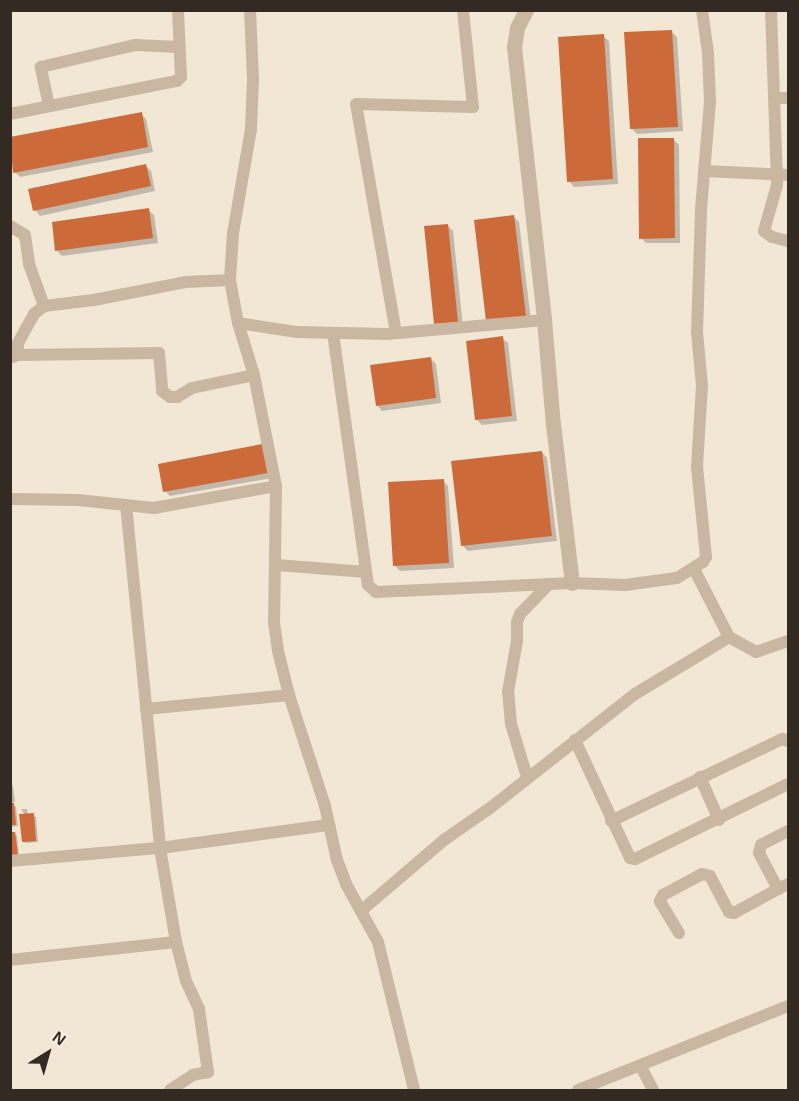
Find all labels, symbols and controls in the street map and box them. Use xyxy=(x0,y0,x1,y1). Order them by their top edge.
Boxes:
north arrow xyxy=(18,1023,78,1083)
text: N xyxy=(49,1028,69,1048)

